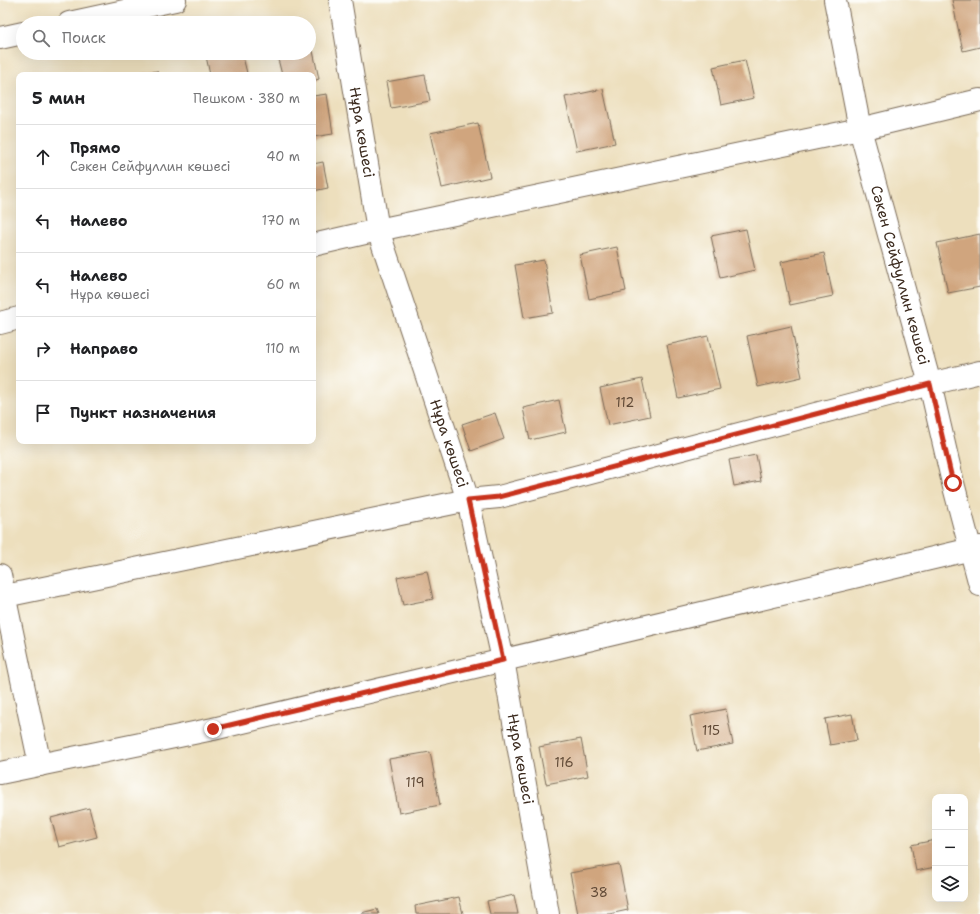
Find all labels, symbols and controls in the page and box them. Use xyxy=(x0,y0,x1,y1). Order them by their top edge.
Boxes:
search box xyxy=(16,16,316,60)
icon: search xyxy=(30,27,52,49)
text: Поиск xyxy=(62,28,106,48)
street label: Нұра көшесі xyxy=(344,85,379,179)
text: 5 мин xyxy=(32,87,85,109)
text: Пешком · 380 m xyxy=(193,90,300,107)
text: Прямо xyxy=(70,138,120,158)
icon: ahead xyxy=(32,146,54,168)
text: 40 m xyxy=(266,148,300,165)
text: Сәкен Сейфуллин көшесі xyxy=(70,158,231,175)
street label: Сәкен Сейфуллин көшесі xyxy=(866,183,934,367)
icon: left xyxy=(32,210,54,232)
text: Налево xyxy=(70,211,128,231)
text: 170 m xyxy=(262,212,300,229)
text: Налево xyxy=(70,266,128,286)
icon: left xyxy=(32,274,54,296)
text: 60 m xyxy=(267,276,300,293)
text: Нұра көшесі xyxy=(70,286,150,303)
icon: right xyxy=(32,338,54,360)
text: Направо xyxy=(70,339,138,359)
text: 110 m xyxy=(265,340,300,357)
house number: 112 xyxy=(616,394,634,411)
street label: Нұра көшесі xyxy=(425,397,473,490)
icon: arrive xyxy=(32,402,54,424)
text: Пункт назначения xyxy=(70,403,216,423)
route start xyxy=(944,474,962,492)
street label: Нұра көшесі xyxy=(503,712,538,806)
route end xyxy=(204,720,222,738)
house number: 115 xyxy=(702,722,720,739)
house number: 116 xyxy=(554,754,574,771)
house number: 119 xyxy=(405,774,425,791)
map controls xyxy=(932,794,968,902)
button: + xyxy=(932,794,968,830)
button: − xyxy=(932,830,968,866)
button: layers xyxy=(932,866,968,902)
house number: 38 xyxy=(590,884,608,901)

